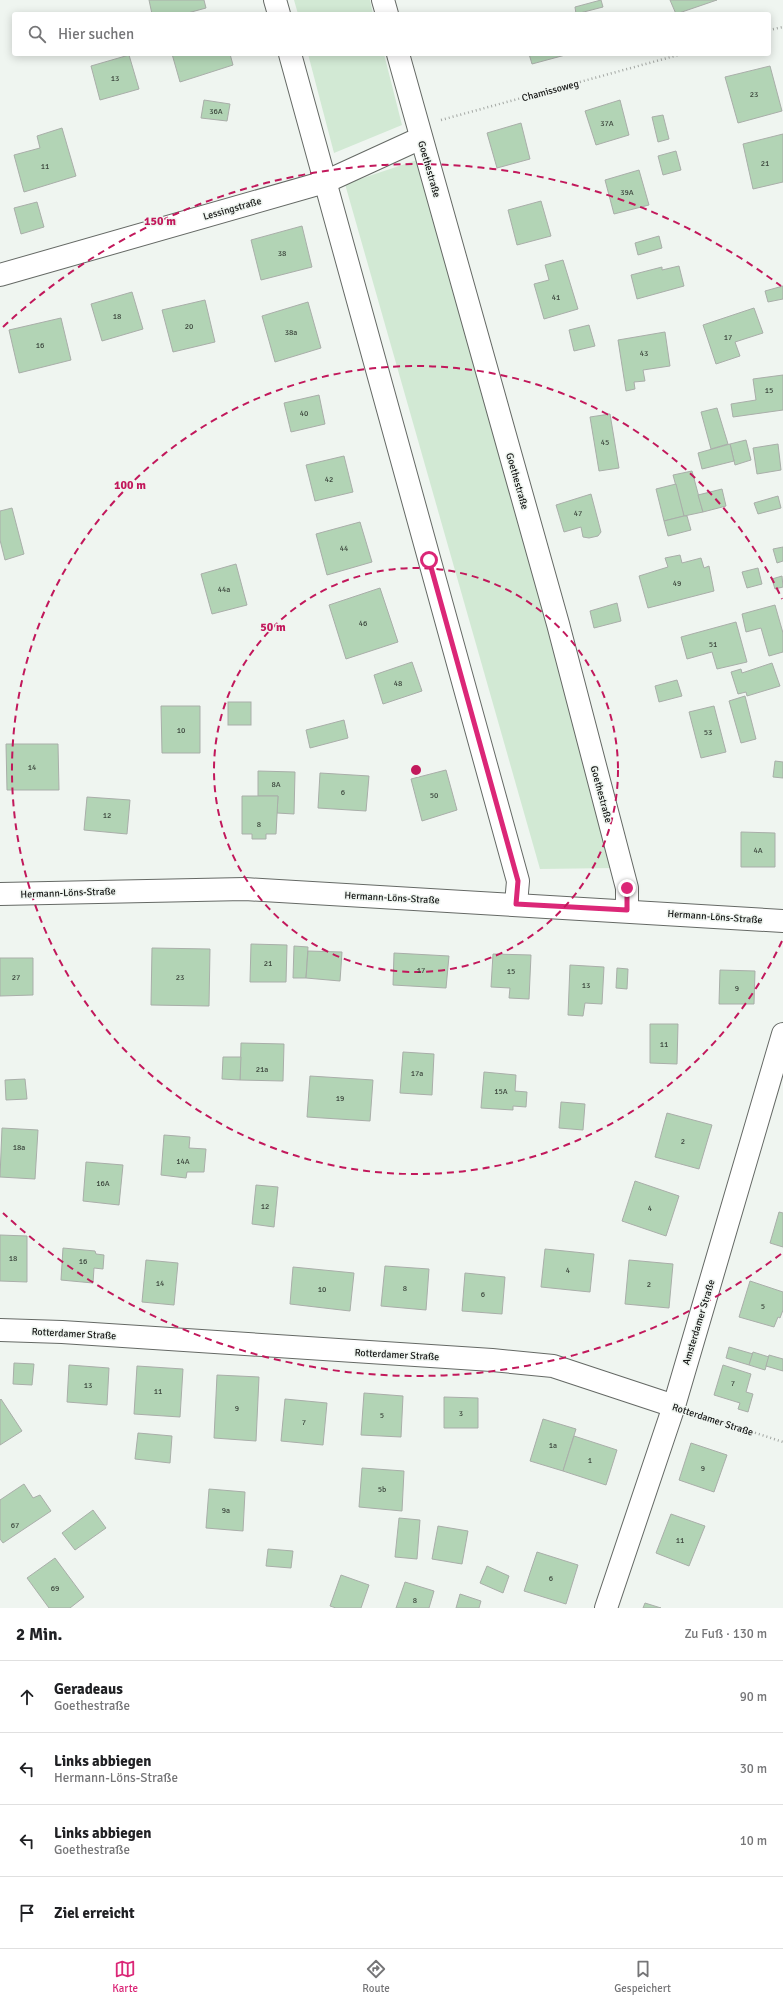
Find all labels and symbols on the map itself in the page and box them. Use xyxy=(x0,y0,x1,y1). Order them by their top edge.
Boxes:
house number: 13 xyxy=(111,73,119,83)
street label: Chamissoweg xyxy=(520,78,580,104)
house number: 23 xyxy=(750,89,758,99)
house number: 36A xyxy=(209,106,223,116)
house number: 37A xyxy=(600,118,614,128)
street label: Goethestraße xyxy=(415,140,443,199)
house number: 21 xyxy=(761,158,769,168)
house number: 11 xyxy=(41,161,49,171)
house number: 39A xyxy=(620,187,634,197)
street label: Lessingstraße xyxy=(202,195,263,223)
text: 150 m xyxy=(144,214,176,229)
house number: 38 xyxy=(278,248,286,258)
house number: 41 xyxy=(552,292,560,302)
house number: 18 xyxy=(113,311,121,321)
house number: 20 xyxy=(185,321,193,331)
house number: 38a xyxy=(285,327,297,337)
house number: 17 xyxy=(724,332,732,342)
house number: 16 xyxy=(36,340,44,350)
house number: 43 xyxy=(640,348,648,358)
house number: 15 xyxy=(765,385,773,395)
house number: 40 xyxy=(300,408,308,418)
house number: 45 xyxy=(601,437,609,447)
street label: Goethestraße xyxy=(503,452,531,511)
house number: 42 xyxy=(325,474,333,484)
text: 100 m xyxy=(114,478,146,493)
house number: 47 xyxy=(574,508,582,518)
house number: 44 xyxy=(340,543,349,553)
route start xyxy=(420,551,438,569)
house number: 49 xyxy=(673,578,681,588)
house number: 44a xyxy=(218,584,230,594)
house number: 46 xyxy=(359,618,367,628)
text: 50 m xyxy=(260,620,286,635)
house number: 51 xyxy=(709,639,717,649)
house number: 48 xyxy=(394,678,402,688)
house number: 10 xyxy=(177,725,185,735)
house number: 53 xyxy=(704,727,712,737)
house number: 14 xyxy=(28,762,37,772)
centre of rings xyxy=(409,763,423,777)
street label: Goethestraße xyxy=(588,764,614,824)
house number: 8A xyxy=(271,779,281,789)
house number: 6 xyxy=(341,787,345,797)
house number: 50 xyxy=(430,790,438,800)
house number: 12 xyxy=(103,810,111,820)
house number: 8 xyxy=(257,819,261,829)
house number: 4A xyxy=(753,845,763,855)
route end xyxy=(618,879,636,897)
street label: Hermann-Löns-Straße xyxy=(20,885,116,901)
street label: Hermann-Löns-Straße xyxy=(344,890,440,906)
street label: Hermann-Löns-Straße xyxy=(667,908,763,926)
house number: 21 xyxy=(264,958,272,968)
house number: 17 xyxy=(417,965,425,975)
house number: 15 xyxy=(507,966,515,976)
house number: 27 xyxy=(12,972,20,982)
house number: 23 xyxy=(176,972,184,982)
house number: 13 xyxy=(582,980,590,990)
house number: 9 xyxy=(735,983,739,993)
house number: 11 xyxy=(660,1039,668,1049)
house number: 21a xyxy=(256,1064,268,1074)
house number: 17a xyxy=(411,1068,423,1078)
house number: 15A xyxy=(494,1086,508,1096)
house number: 19 xyxy=(336,1093,344,1103)
house number: 2 xyxy=(681,1136,685,1146)
house number: 18a xyxy=(13,1142,25,1152)
house number: 14A xyxy=(176,1156,190,1166)
house number: 16A xyxy=(96,1178,110,1188)
house number: 12 xyxy=(261,1201,269,1211)
house number: 4 xyxy=(648,1203,653,1213)
house number: 18 xyxy=(9,1253,17,1263)
house number: 16 xyxy=(79,1256,87,1266)
house number: 4 xyxy=(566,1265,571,1275)
house number: 14 xyxy=(156,1278,165,1288)
street label: Amsterdamer Straße xyxy=(680,1278,718,1366)
house number: 2 xyxy=(647,1279,651,1289)
house number: 8 xyxy=(403,1283,407,1293)
house number: 10 xyxy=(318,1284,326,1294)
house number: 6 xyxy=(481,1289,485,1299)
house number: 5 xyxy=(761,1301,765,1311)
street label: Rotterdamer Straße xyxy=(31,1326,117,1342)
street label: Rotterdamer Straße xyxy=(354,1347,440,1363)
house number: 7 xyxy=(731,1378,735,1388)
house number: 13 xyxy=(84,1380,92,1390)
house number: 11 xyxy=(154,1386,162,1396)
street label: Rotterdamer Straße xyxy=(671,1401,755,1439)
house number: 9 xyxy=(235,1403,239,1413)
house number: 3 xyxy=(459,1408,463,1418)
house number: 5 xyxy=(380,1410,384,1420)
house number: 7 xyxy=(302,1417,306,1427)
house number: 1a xyxy=(549,1440,557,1450)
house number: 1 xyxy=(588,1455,592,1465)
house number: 9 xyxy=(701,1463,705,1473)
house number: 5b xyxy=(378,1484,386,1494)
house number: 9a xyxy=(222,1505,230,1515)
house number: 67 xyxy=(11,1520,19,1530)
house number: 11 xyxy=(676,1535,684,1545)
house number: 6 xyxy=(549,1573,553,1583)
house number: 69 xyxy=(51,1583,59,1593)
house number: 8 xyxy=(413,1595,417,1605)

